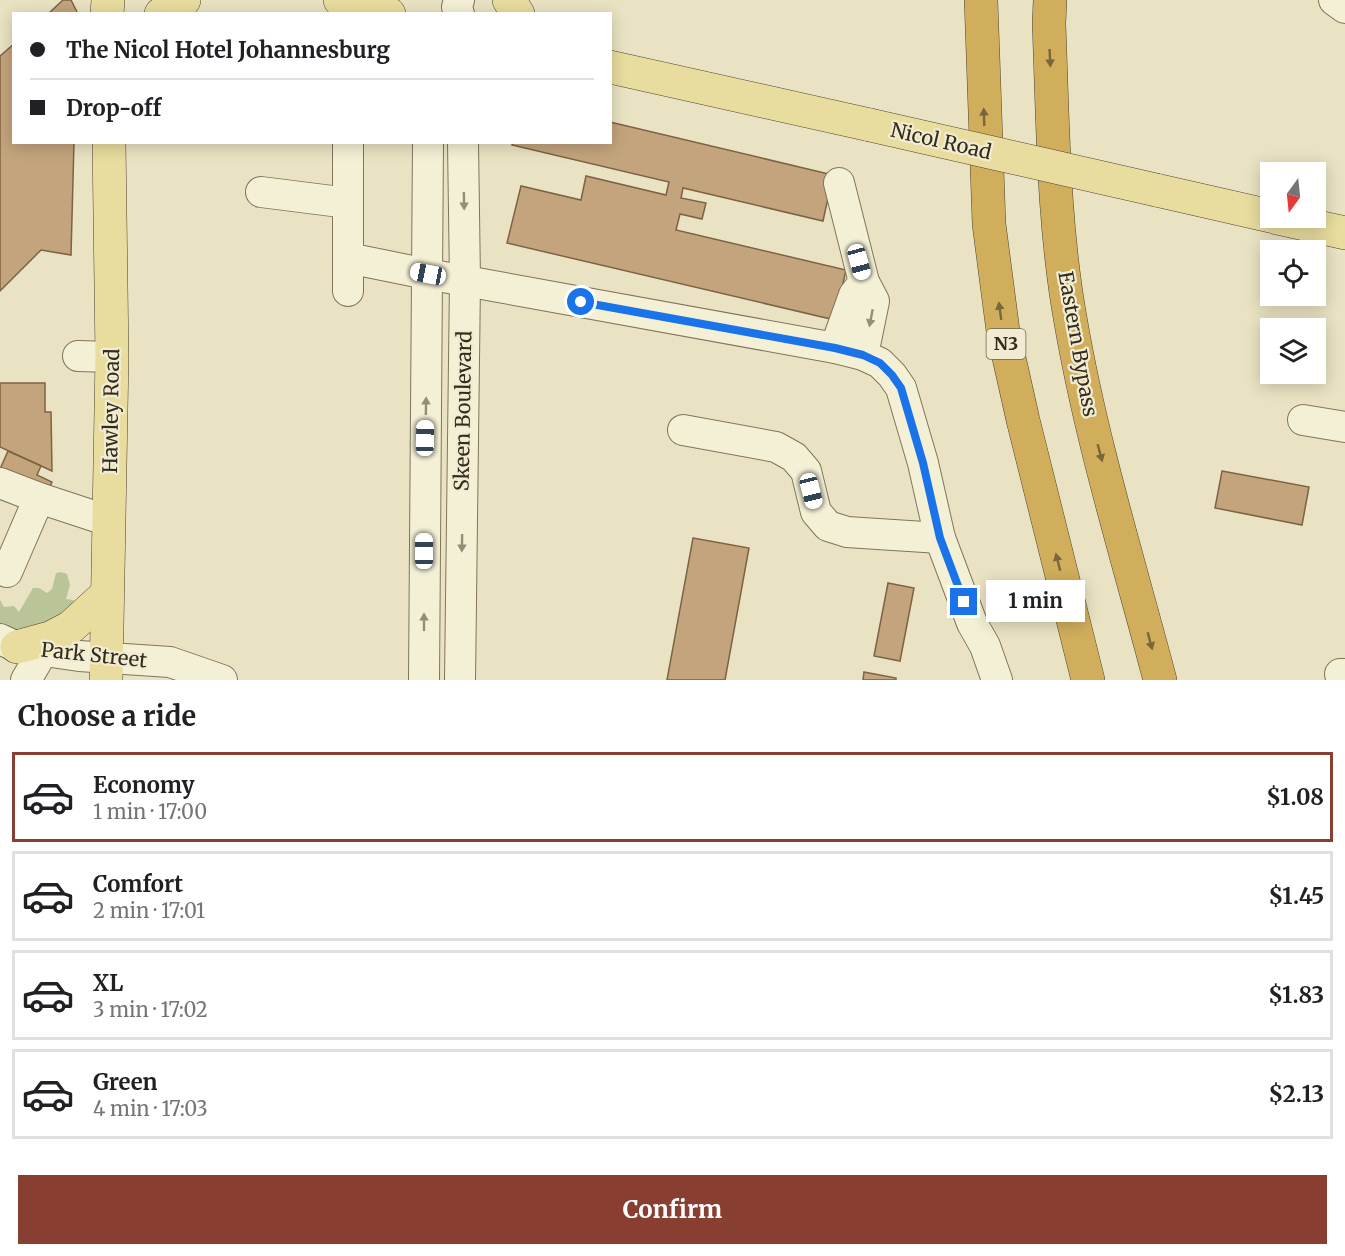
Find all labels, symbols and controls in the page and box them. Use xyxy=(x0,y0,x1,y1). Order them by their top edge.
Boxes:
text: The Nicol Hotel Johannesburg xyxy=(66,36,390,64)
one-way arrow xyxy=(1046,49,1055,68)
text: Drop-off xyxy=(66,94,161,122)
one-way arrow xyxy=(980,107,989,126)
street label: Nicol Road xyxy=(888,117,994,164)
north arrow xyxy=(1260,162,1326,228)
map controls xyxy=(1260,162,1326,384)
one-way arrow xyxy=(459,191,469,210)
button: locate xyxy=(1260,240,1326,306)
car xyxy=(846,242,872,282)
car xyxy=(409,262,447,286)
street label: Eastern Bypass xyxy=(1053,269,1104,418)
route start xyxy=(567,288,594,315)
one-way arrow xyxy=(996,301,1005,320)
one-way arrow xyxy=(866,308,875,327)
button: layers xyxy=(1260,318,1326,384)
road number: N3 xyxy=(986,329,1026,359)
street label: Skeen Boulevard xyxy=(449,331,476,491)
street label: Hawley Road xyxy=(97,348,124,474)
one-way arrow xyxy=(421,396,431,415)
car xyxy=(416,420,434,456)
one-way arrow xyxy=(1095,444,1105,462)
car xyxy=(798,471,824,511)
car xyxy=(415,533,433,569)
one-way arrow xyxy=(457,533,467,552)
one-way arrow xyxy=(1053,553,1063,571)
callout: 1 min xyxy=(985,581,1084,623)
route end xyxy=(950,588,977,615)
text: 1 min xyxy=(1008,588,1063,613)
one-way arrow xyxy=(419,612,429,631)
one-way arrow xyxy=(1145,632,1155,650)
street label: Park Street xyxy=(40,637,148,673)
text: Choose a ride xyxy=(18,699,196,733)
icon: car xyxy=(21,770,75,824)
text: Economy xyxy=(93,771,194,799)
text: $1.08 xyxy=(1266,783,1324,811)
text: 1 min · 17:00 xyxy=(93,799,207,824)
icon: car xyxy=(21,869,75,923)
text: Comfort xyxy=(93,870,183,898)
text: $1.45 xyxy=(1269,882,1324,910)
text: 2 min · 17:01 xyxy=(93,898,205,923)
icon: car xyxy=(21,968,75,1022)
text: XL xyxy=(93,969,123,997)
text: $1.83 xyxy=(1268,981,1324,1009)
text: 3 min · 17:02 xyxy=(93,997,208,1022)
icon: car xyxy=(21,1067,75,1121)
text: Green xyxy=(93,1068,157,1096)
text: $2.13 xyxy=(1269,1080,1324,1108)
text: 4 min · 17:03 xyxy=(93,1096,208,1121)
button: Confirm xyxy=(18,1175,1327,1244)

